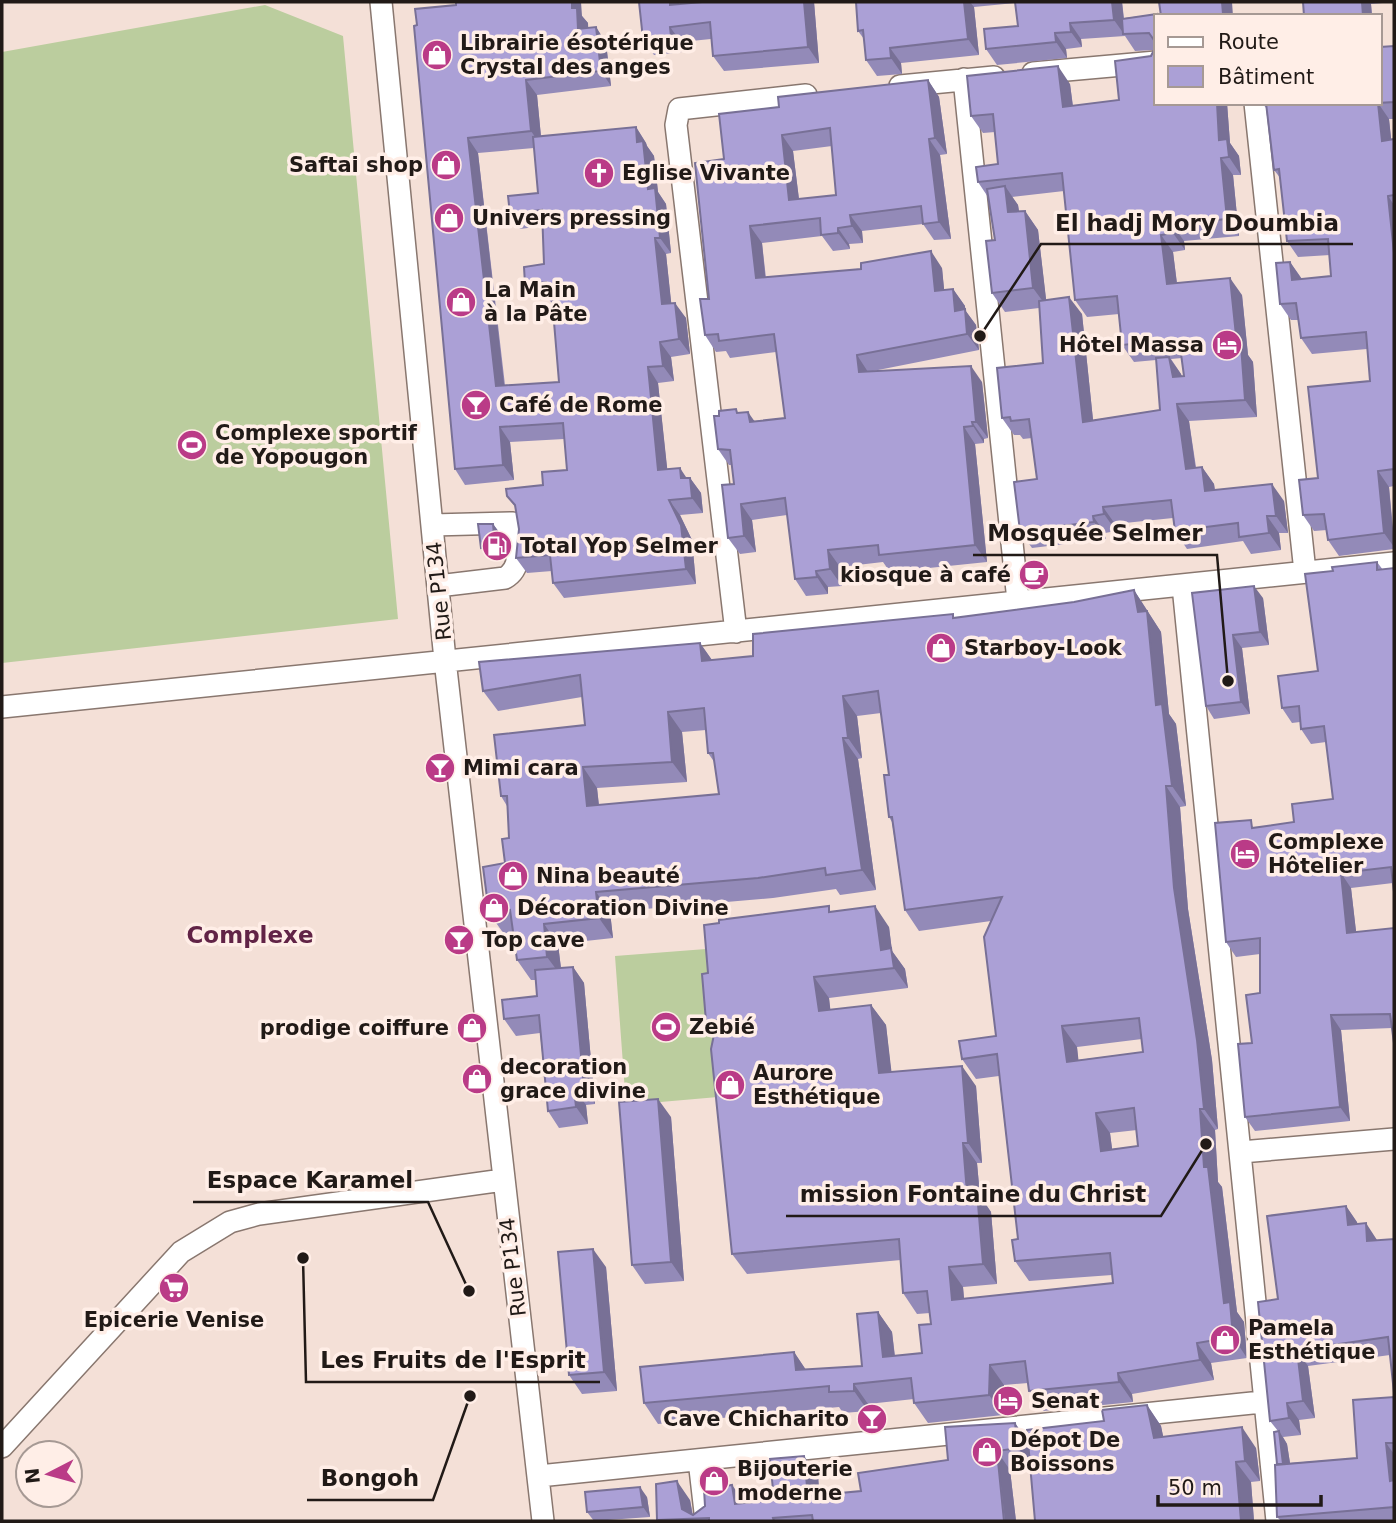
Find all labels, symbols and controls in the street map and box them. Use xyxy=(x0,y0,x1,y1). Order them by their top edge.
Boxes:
legend xyxy=(1154,14,1382,105)
text: Route xyxy=(1218,30,1279,54)
place label: Librairie ésotérique Crystal des anges xyxy=(460,31,694,79)
shop icon: Librairie ésotérique Crystal des anges xyxy=(420,38,454,72)
text: Bâtiment xyxy=(1218,65,1314,89)
shop icon: Saftai shop xyxy=(429,148,463,182)
place label: Saftai shop xyxy=(289,153,423,177)
church icon: Eglise Vivante xyxy=(582,156,616,190)
place label: Eglise Vivante xyxy=(622,161,790,185)
callout: El hadj Mory Doumbia xyxy=(1041,200,1353,244)
shop icon: Univers pressing xyxy=(432,201,466,235)
place label: Univers pressing xyxy=(472,206,671,230)
text: El hadj Mory Doumbia xyxy=(1055,210,1339,236)
place label: La Main à la Pâte xyxy=(484,278,587,326)
shop icon: La Main à la Pâte xyxy=(444,285,478,319)
hotel icon: Hôtel Massa xyxy=(1210,328,1244,362)
place label: Hôtel Massa xyxy=(1059,333,1204,357)
bar icon: Café de Rome xyxy=(459,388,493,422)
place label: Café de Rome xyxy=(499,393,663,417)
place label: Complexe sportif de Yopougon xyxy=(215,421,418,469)
sports icon: Complexe sportif de Yopougon xyxy=(175,428,209,462)
callout: Mosquée Selmer xyxy=(973,511,1217,555)
text: Mosquée Selmer xyxy=(987,520,1203,546)
fuel station icon: Total Yop Selmer xyxy=(480,529,514,563)
place label: Total Yop Selmer xyxy=(520,534,718,558)
street label: Rue P134 xyxy=(422,540,456,642)
cafe icon: kiosque à café xyxy=(1017,558,1051,592)
place label: kiosque à café xyxy=(840,563,1011,587)
shop icon: Starboy-Look xyxy=(924,631,958,665)
place label: Starboy-Look xyxy=(964,636,1123,660)
bar icon: Mimi cara xyxy=(423,751,457,785)
place label: Mimi cara xyxy=(463,756,579,780)
place label: Complexe Hôtelier xyxy=(1268,830,1384,878)
hotel icon: Complexe Hôtelier xyxy=(1228,837,1262,871)
shop icon: Nina beauté xyxy=(496,859,530,893)
place label: Nina beauté xyxy=(536,864,680,888)
shop icon: Décoration Divine xyxy=(477,891,511,925)
place label: Décoration Divine xyxy=(517,896,729,920)
district label: Complexe xyxy=(186,922,314,948)
bar icon: Top cave xyxy=(442,923,476,957)
place label: Top cave xyxy=(482,928,585,952)
sports icon: Zebié xyxy=(649,1010,683,1044)
shop icon: prodige coiffure xyxy=(455,1011,489,1045)
place label: Zebié xyxy=(689,1015,755,1039)
place label: prodige coiffure xyxy=(260,1016,449,1040)
place label: decoration grace divine xyxy=(500,1055,646,1103)
place label: Aurore Esthétique xyxy=(753,1061,881,1109)
shop icon: decoration grace divine xyxy=(460,1062,494,1096)
shop icon: Aurore Esthétique xyxy=(713,1068,747,1102)
callout: Espace Karamel xyxy=(193,1158,428,1202)
text: Espace Karamel xyxy=(207,1167,413,1193)
callout: mission Fontaine du Christ xyxy=(786,1172,1161,1216)
text: mission Fontaine du Christ xyxy=(800,1181,1146,1207)
street label: Rue P134 xyxy=(495,1216,531,1318)
supermarket icon: Epicerie Venise xyxy=(157,1271,191,1305)
place label: Epicerie Venise xyxy=(84,1308,264,1332)
place label: Pamela Esthétique xyxy=(1248,1316,1376,1364)
shop icon: Pamela Esthétique xyxy=(1208,1323,1242,1357)
callout: Les Fruits de l'Esprit xyxy=(306,1338,600,1382)
text: Les Fruits de l'Esprit xyxy=(320,1347,586,1373)
hotel icon: Senat xyxy=(991,1384,1025,1418)
place label: Senat xyxy=(1031,1389,1100,1413)
bar icon: Cave Chicharito xyxy=(855,1402,889,1436)
place label: Cave Chicharito xyxy=(663,1407,849,1431)
place label: Dépot De Boissons xyxy=(1010,1428,1120,1476)
shop icon: Dépot De Boissons xyxy=(970,1435,1004,1469)
north arrow xyxy=(14,1439,84,1509)
callout: Bongoh xyxy=(307,1456,433,1500)
place label: Bijouterie moderne xyxy=(737,1457,853,1505)
shop icon: Bijouterie moderne xyxy=(697,1464,731,1498)
scale bar xyxy=(1158,1464,1321,1508)
text: Bongoh xyxy=(321,1465,419,1491)
text: N xyxy=(20,1467,44,1485)
text: 50 m xyxy=(1168,1476,1222,1500)

